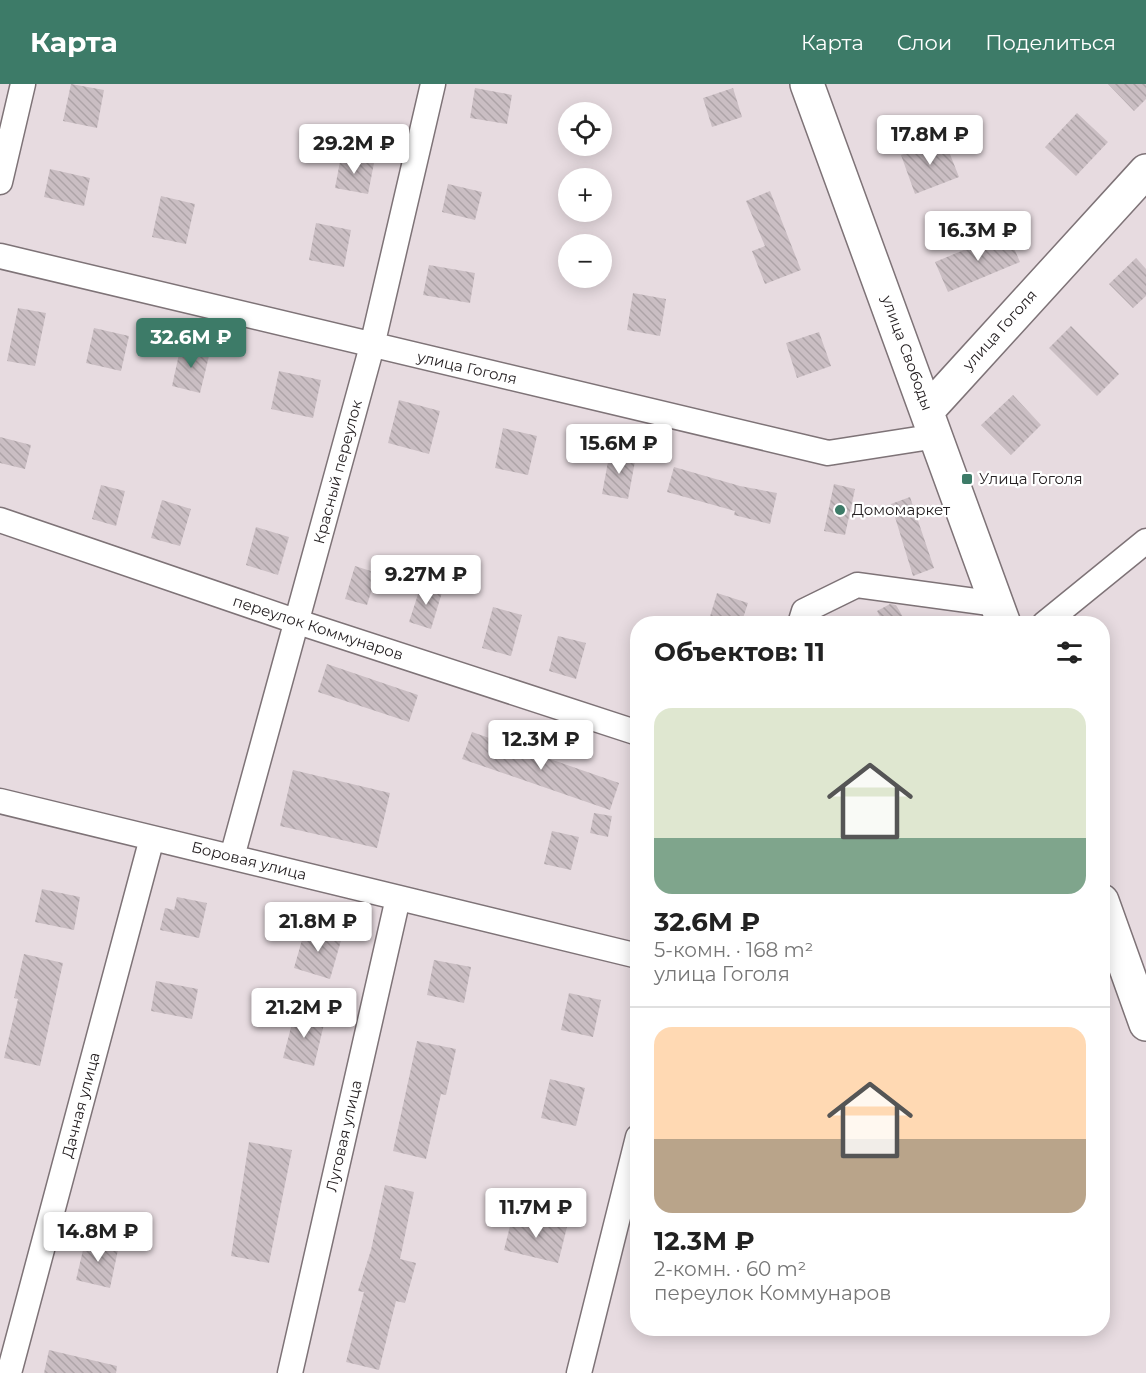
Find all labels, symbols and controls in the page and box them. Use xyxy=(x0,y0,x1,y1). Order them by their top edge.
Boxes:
text: Карта xyxy=(30,25,118,59)
text: Карта xyxy=(801,30,864,55)
text: Слои xyxy=(897,30,952,55)
text: Поделиться xyxy=(985,30,1116,55)
map controls xyxy=(558,102,612,288)
button: locate xyxy=(558,102,612,156)
pin: 17.8M ₽ xyxy=(875,115,985,166)
text: 17.8M ₽ xyxy=(891,122,969,146)
pin: 29.2M ₽ xyxy=(299,124,409,175)
text: 29.2M ₽ xyxy=(313,131,395,155)
button: + xyxy=(558,168,612,222)
pin: 16.3M ₽ xyxy=(923,211,1033,262)
text: 16.3M ₽ xyxy=(939,218,1017,242)
button: − xyxy=(558,234,612,288)
street label: улица Гоголя xyxy=(958,285,1041,375)
street label: улица Свободы xyxy=(877,292,937,413)
pin: 32.6M ₽ xyxy=(136,318,246,369)
text: 32.6M ₽ xyxy=(150,325,232,349)
street label: улица Гоголя xyxy=(414,347,519,388)
street label: Красный переулок xyxy=(309,397,366,546)
pin: 15.6M ₽ xyxy=(564,424,674,475)
text: 15.6M ₽ xyxy=(580,431,658,455)
place label: Улица Гоголя xyxy=(979,469,1083,488)
marker: Улица Гоголя xyxy=(960,472,974,486)
place label: Домомаркет xyxy=(852,500,951,519)
marker: Домомаркет xyxy=(833,503,847,517)
pin: 9.27M ₽ xyxy=(371,555,481,606)
text: 9.27M ₽ xyxy=(385,562,467,586)
street label: переулок Коммунаров xyxy=(231,591,406,664)
text: Объектов: 11 xyxy=(654,636,825,668)
icon: filters xyxy=(1053,636,1086,669)
pin: 12.3M ₽ xyxy=(486,720,596,771)
text: 12.3M ₽ xyxy=(502,727,580,751)
icon: home xyxy=(816,747,924,855)
street label: Боровая улица xyxy=(190,837,309,884)
pin: 21.8M ₽ xyxy=(263,902,373,953)
text: 32.6M ₽ xyxy=(654,906,760,938)
text: 21.8M ₽ xyxy=(279,909,357,933)
text: 5-комн. · 168 m² xyxy=(654,938,813,962)
text: улица Гоголя xyxy=(654,962,790,986)
pin: 21.2M ₽ xyxy=(249,988,359,1039)
text: 21.2M ₽ xyxy=(265,995,343,1019)
street label: Дачная улица xyxy=(57,1050,104,1160)
icon: home xyxy=(816,1066,924,1174)
street label: Луговая улица xyxy=(321,1078,366,1194)
pin: 11.7M ₽ xyxy=(481,1188,591,1239)
text: 11.7M ₽ xyxy=(499,1195,573,1219)
pin: 14.8M ₽ xyxy=(43,1212,153,1263)
text: 14.8M ₽ xyxy=(58,1219,138,1243)
text: 12.3M ₽ xyxy=(654,1225,755,1257)
text: 2-комн. · 60 m² xyxy=(654,1257,806,1281)
text: переулок Коммунаров xyxy=(654,1281,891,1305)

